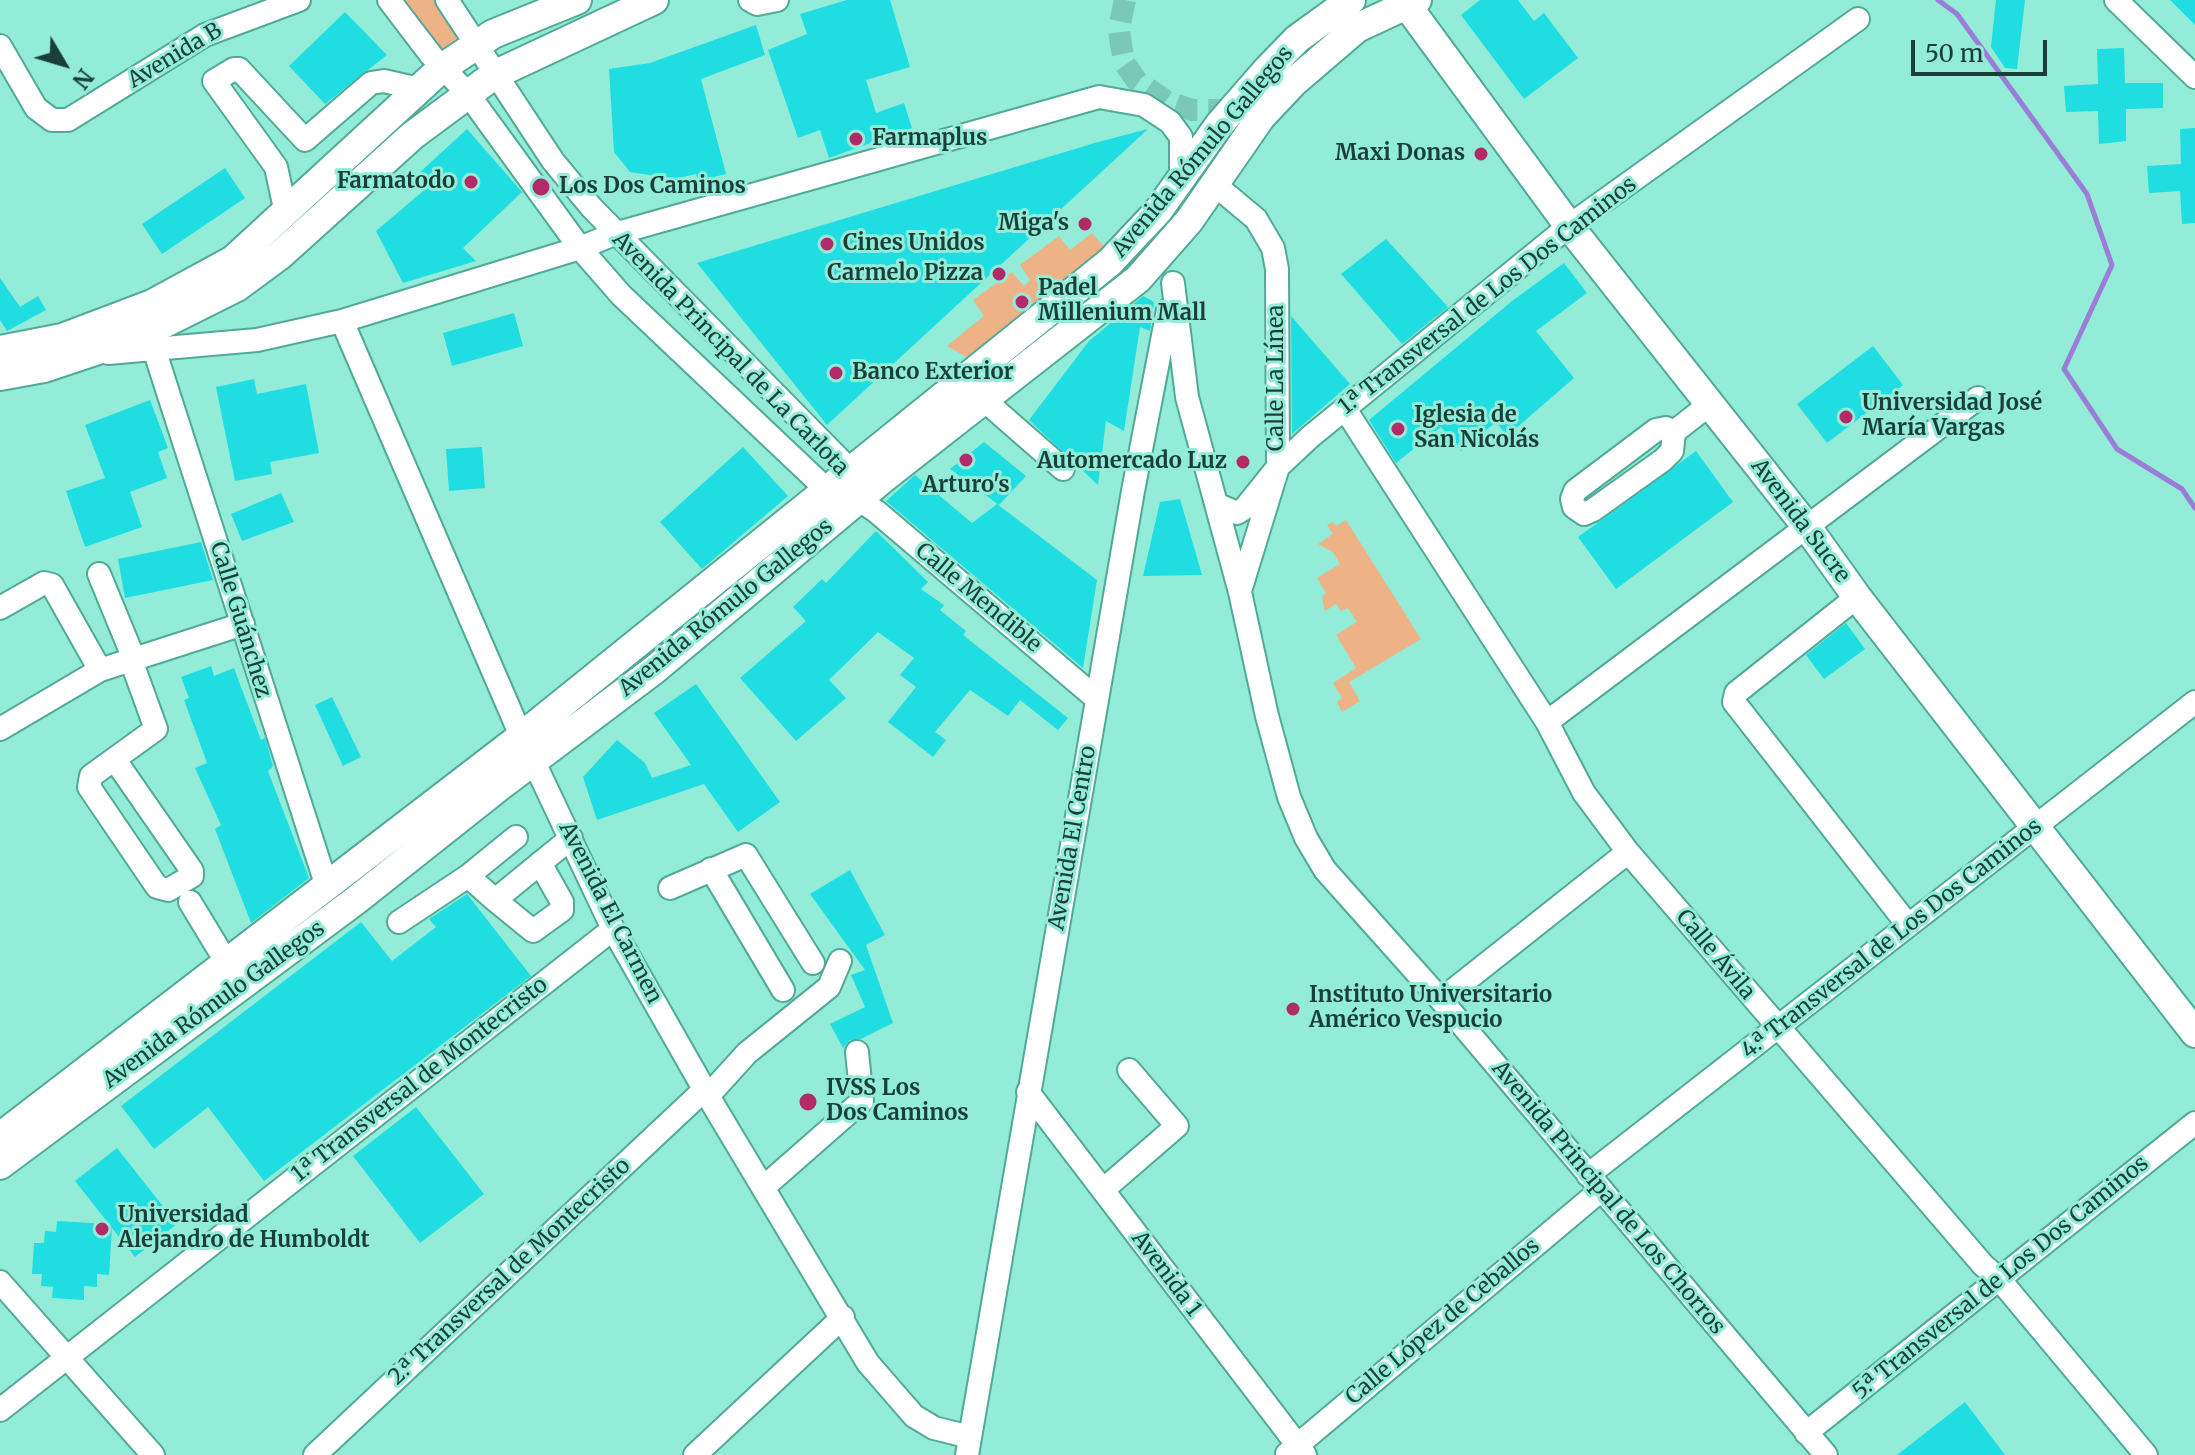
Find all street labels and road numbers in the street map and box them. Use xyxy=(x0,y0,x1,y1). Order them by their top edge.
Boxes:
street label: Avenida B xyxy=(123,18,227,94)
street label: Avenida Rómulo Gallegos xyxy=(1107,41,1299,263)
street label: 1.ª Transversal de Los Dos Caminos xyxy=(1334,172,1642,420)
street label: Avenida Principal de La Carlota xyxy=(606,227,854,481)
street label: Calle La Línea xyxy=(1264,305,1290,451)
street label: Avenida Sucre xyxy=(1745,454,1855,588)
street label: Avenida Rómulo Gallegos xyxy=(614,514,838,702)
street label: Calle Mendible xyxy=(910,538,1046,658)
street label: Calle Guánchez xyxy=(204,539,276,701)
street label: Avenida El Centro xyxy=(1044,744,1102,932)
street label: 4.ª Transversal de Los Dos Caminos xyxy=(1737,814,2047,1064)
street label: Avenida El Carmen xyxy=(553,818,667,1008)
street label: Calle Ávila xyxy=(1670,905,1760,1005)
street label: Avenida Rómulo Gallegos xyxy=(98,916,330,1094)
street label: 1.ª Transversal de Montecristo xyxy=(287,972,553,1188)
street label: Avenida Principal de Los Chorros xyxy=(1486,1056,1730,1340)
street label: 5.ª Transversal de Los Dos Caminos xyxy=(1848,1151,2154,1405)
street label: 2.ª Transversal de Montecristo xyxy=(384,1153,636,1391)
street label: Avenida 1 xyxy=(1125,1226,1207,1322)
street label: Calle López de Ceballos xyxy=(1341,1233,1545,1411)

